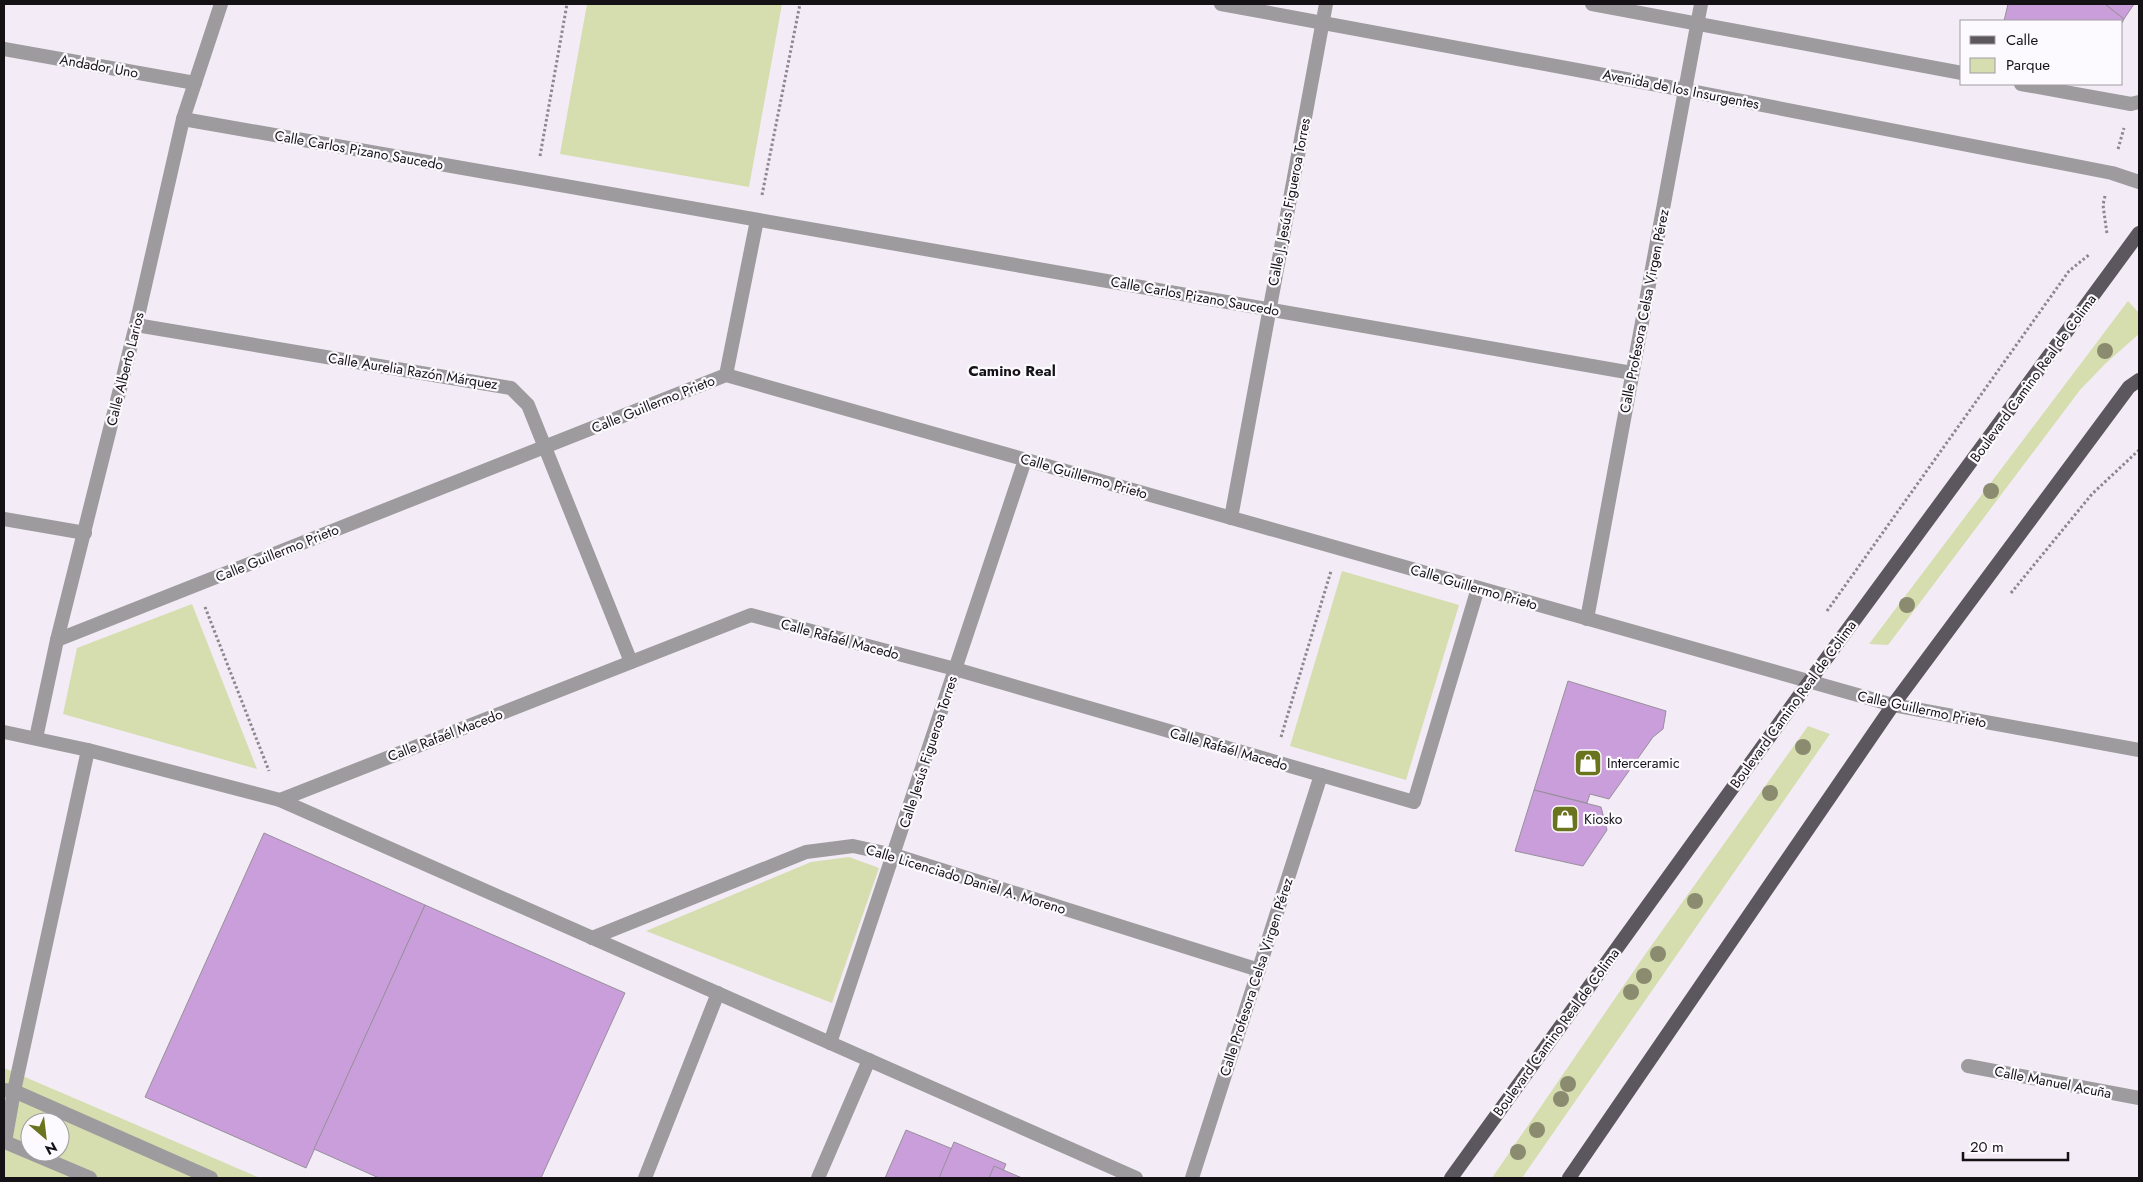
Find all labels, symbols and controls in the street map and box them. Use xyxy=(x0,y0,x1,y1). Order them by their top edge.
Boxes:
legend xyxy=(1960,20,2123,85)
text: Calle xyxy=(2006,29,2038,51)
street label: Andador Uno xyxy=(58,49,140,83)
text: Parque xyxy=(2006,54,2050,76)
street label: Avenida de los Insurgentes xyxy=(1601,64,1761,114)
street label: Calle J. Jesús Figueroa Torres xyxy=(1263,116,1315,288)
street label: Calle Carlos Pizano Saucedo xyxy=(273,125,445,175)
street label: Calle Profesora Celsa Virgen Pérez xyxy=(1614,207,1674,415)
street label: Calle Carlos Pizano Saucedo xyxy=(1109,271,1281,321)
street label: Boulevard Camino Real de Colima xyxy=(1965,290,2101,466)
street label: Calle Alberto Larios xyxy=(101,310,149,428)
street label: Calle Aurelia Razón Márquez xyxy=(327,348,500,394)
district label: Camino Real xyxy=(968,360,1056,382)
street label: Calle Guillermo Prieto xyxy=(588,370,718,438)
street label: Calle Guillermo Prieto xyxy=(1018,448,1150,504)
street label: Calle Guillermo Prieto xyxy=(212,519,342,587)
street label: Calle Guillermo Prieto xyxy=(1408,559,1540,615)
street label: Calle Rafaél Macedo xyxy=(779,614,902,665)
street label: Boulevard Camino Real de Colima xyxy=(1725,616,1861,792)
street label: Calle Jesús Figueroa Torres xyxy=(894,673,962,831)
street label: Calle Guillermo Prieto xyxy=(1856,686,1989,733)
street label: Calle Rafaél Macedo xyxy=(385,704,506,766)
street label: Calle Rafaél Macedo xyxy=(1168,723,1291,775)
shop icon: Interceramic xyxy=(1573,748,1603,778)
place label: Interceramic xyxy=(1607,753,1680,773)
shop icon: Kiosko xyxy=(1550,804,1580,834)
place label: Kiosko xyxy=(1584,809,1623,829)
street label: Calle Licenciado Daniel A. Moreno xyxy=(864,839,1069,919)
street label: Calle Profesora Celsa Virgen Pérez xyxy=(1214,875,1298,1079)
street label: Boulevard Camino Real de Colima xyxy=(1488,944,1624,1120)
street label: Calle Manuel Acuña xyxy=(1993,1061,2113,1103)
north arrow xyxy=(20,1112,70,1162)
scale bar xyxy=(1963,1130,2068,1162)
text: 20 m xyxy=(1970,1136,2004,1158)
text: N xyxy=(41,1137,61,1160)

